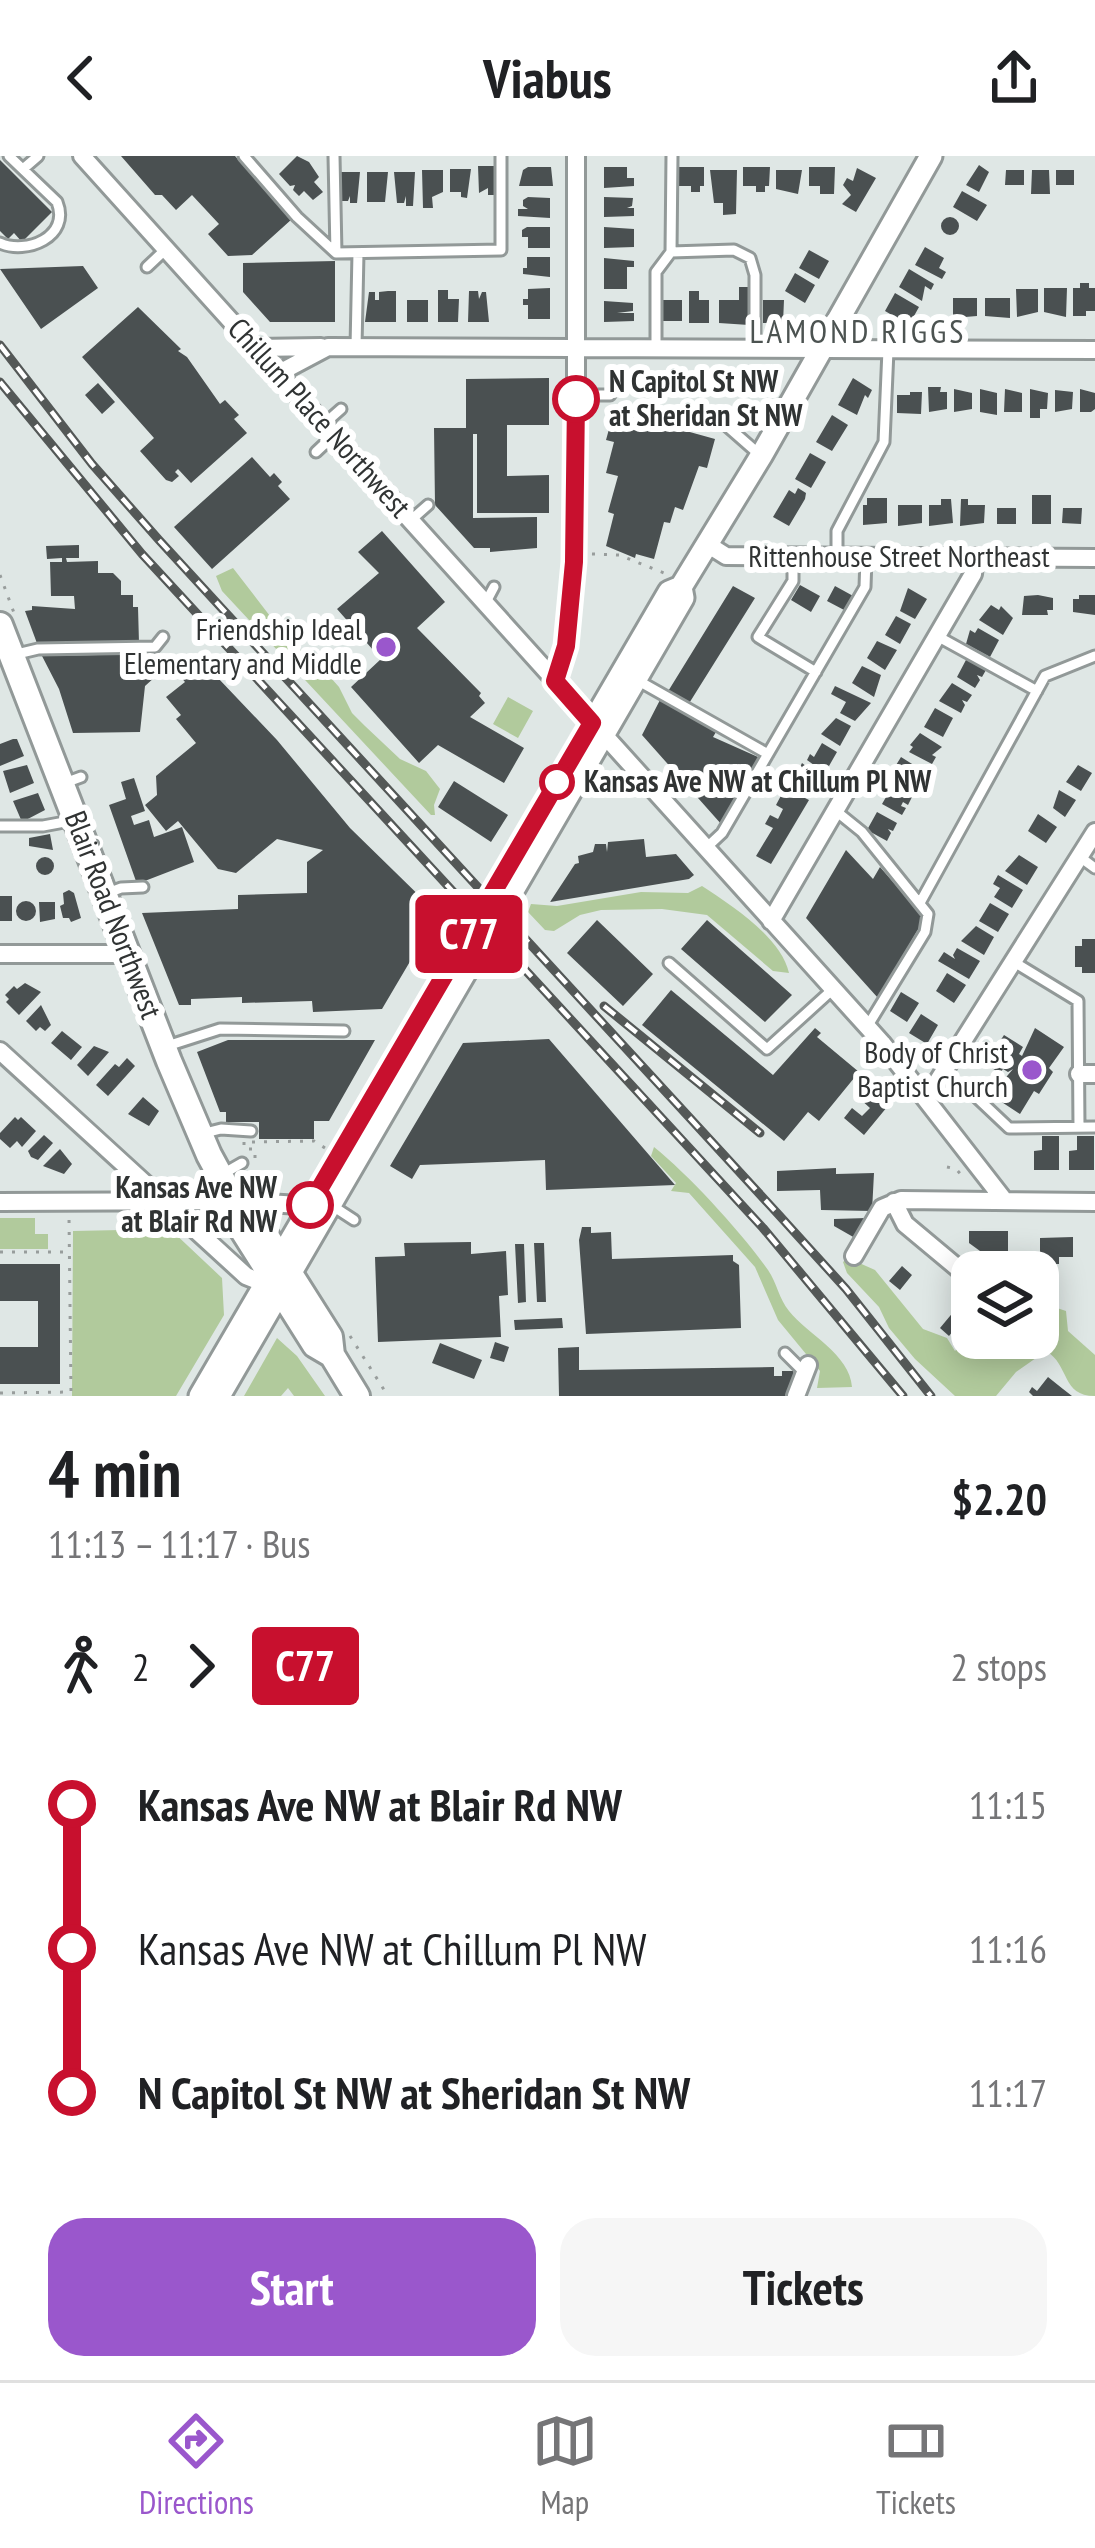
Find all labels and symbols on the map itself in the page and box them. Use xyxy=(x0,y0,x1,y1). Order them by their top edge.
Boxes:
street label: Chillum Place Northwest xyxy=(220,309,421,526)
district label: LAMOND RIGGS xyxy=(750,309,966,352)
place label: N Capitol St NW at Sheridan St NW xyxy=(609,361,803,434)
marker: N Capitol St NW at Sheridan St NW xyxy=(554,377,598,421)
street label: Rittenhouse Street Northeast xyxy=(748,536,1051,575)
place label: Friendship Ideal Elementary and Middle xyxy=(124,609,362,682)
marker: Friendship Ideal Elementary and Middle xyxy=(373,634,399,660)
place label: Kansas Ave NW at Chillum Pl NW xyxy=(584,761,932,800)
marker: Kansas Ave NW at Chillum Pl NW xyxy=(541,766,573,798)
street label: Blair Road Northwest xyxy=(57,805,172,1025)
line badge: C77 xyxy=(400,895,538,973)
place label: Body of Christ Baptist Church xyxy=(857,1032,1009,1105)
marker: Body of Christ Baptist Church xyxy=(1019,1057,1045,1083)
place label: Kansas Ave NW at Blair Rd NW xyxy=(115,1167,277,1240)
marker: Kansas Ave NW at Blair Rd NW xyxy=(288,1183,332,1227)

